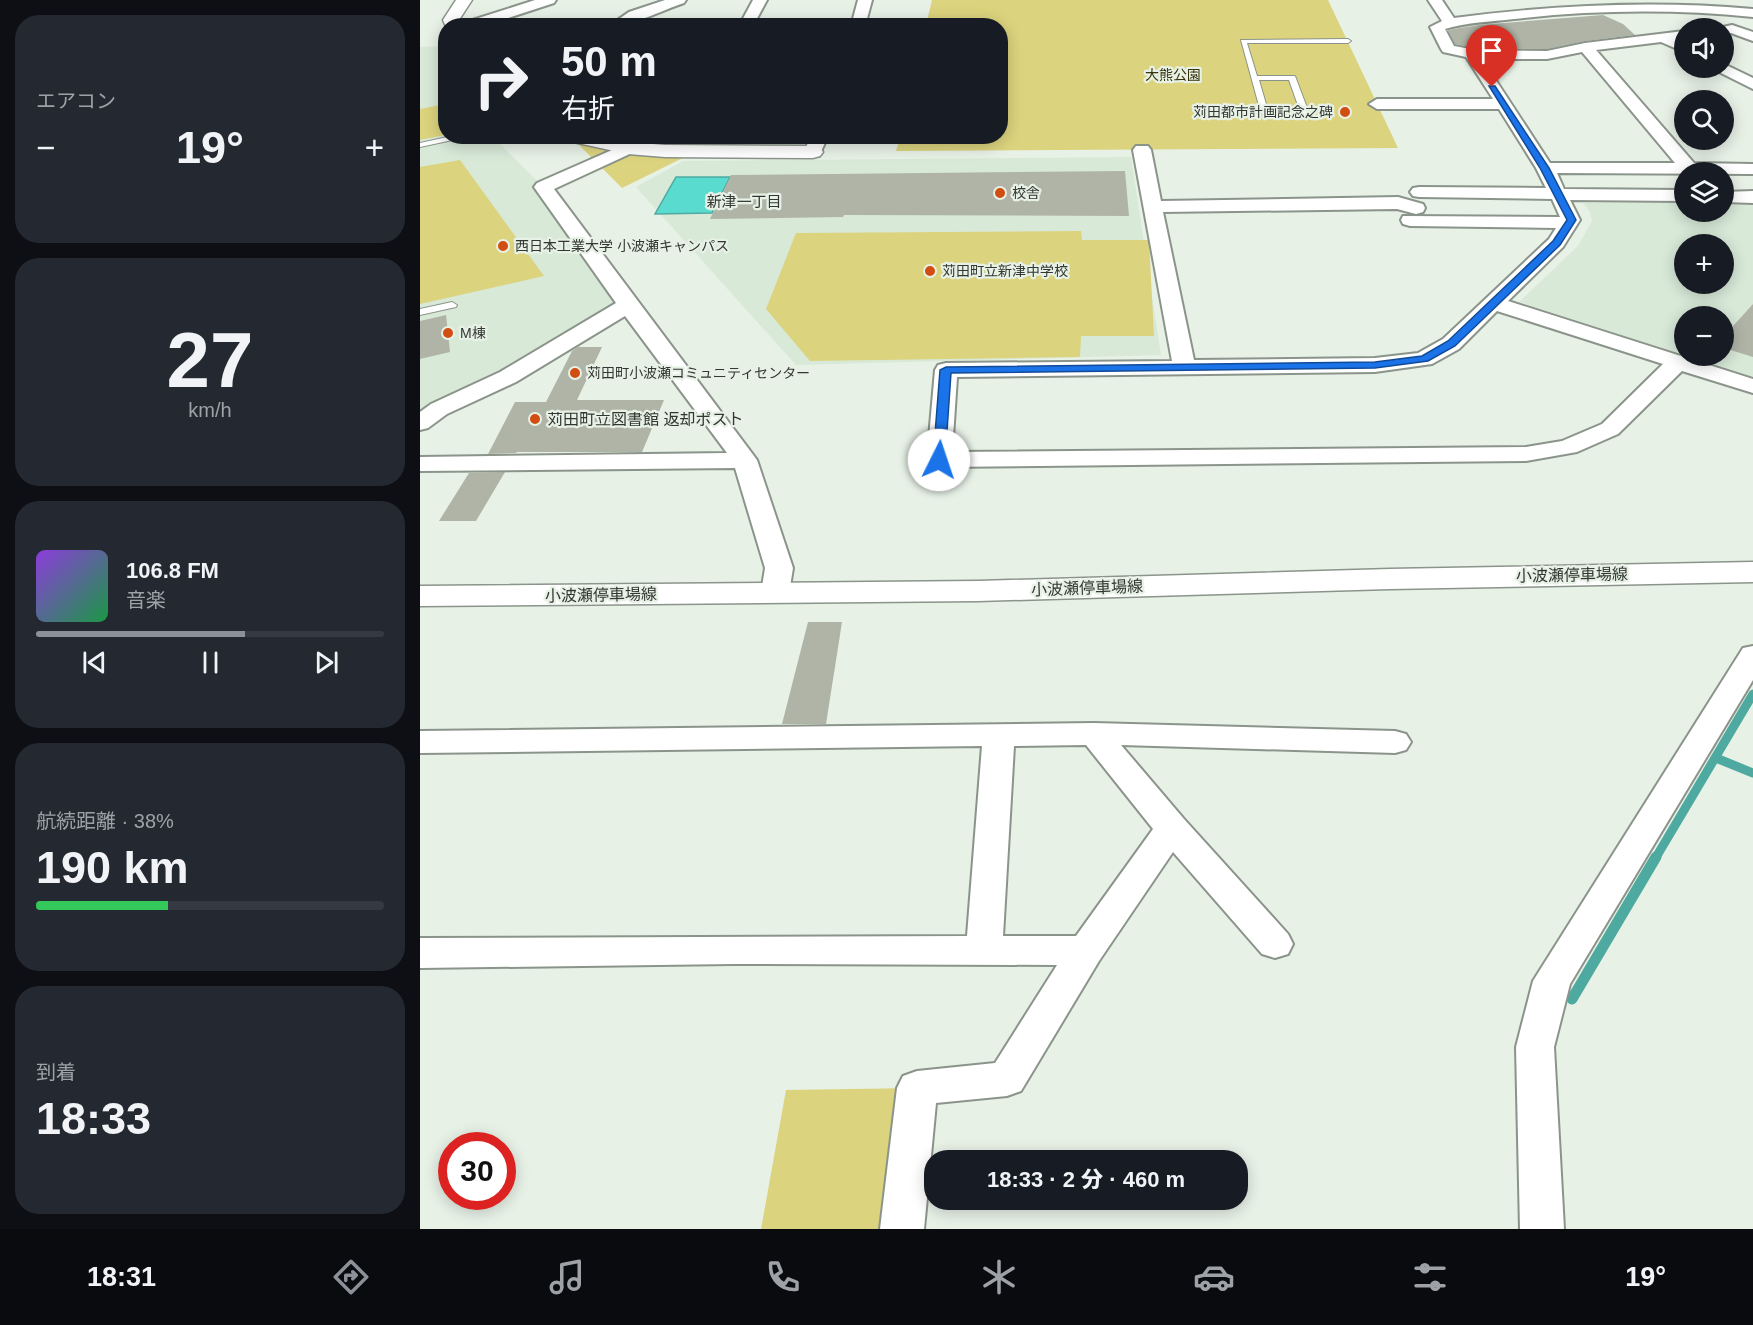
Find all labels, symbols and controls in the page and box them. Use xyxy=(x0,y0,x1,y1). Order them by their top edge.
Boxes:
map controls xyxy=(1674,18,1734,366)
button: sound xyxy=(1674,18,1734,78)
pin xyxy=(1466,25,1517,87)
icon: arrive xyxy=(1475,34,1508,67)
text: 50 m xyxy=(561,38,657,85)
icon: right xyxy=(462,42,540,120)
park label: 大熊公園 xyxy=(1145,67,1201,83)
text: エアコン xyxy=(36,90,116,112)
button: search xyxy=(1674,90,1734,150)
text: 右折 xyxy=(561,94,615,124)
place label: 苅田都市計画記念之碑 xyxy=(1193,104,1333,120)
marker: 苅田都市計画記念之碑 xyxy=(1338,105,1352,119)
text: 19° xyxy=(176,122,244,173)
text: − xyxy=(36,129,55,166)
text: + xyxy=(365,129,384,166)
button: layers xyxy=(1674,162,1734,222)
place label: 校舎 xyxy=(1012,185,1040,201)
marker: 校舎 xyxy=(993,186,1007,200)
district label: 新津一丁目 xyxy=(706,193,782,210)
button: + xyxy=(1674,234,1734,294)
place label: 西日本工業大学 小波瀬キャンパス xyxy=(515,238,729,254)
marker: 西日本工業大学 小波瀬キャンパス xyxy=(496,239,510,253)
place label: 苅田町立新津中学校 xyxy=(942,263,1068,279)
marker: 苅田町立新津中学校 xyxy=(923,264,937,278)
button: − xyxy=(1674,306,1734,366)
text: 27 xyxy=(167,316,253,404)
place label: M棟 xyxy=(460,325,486,341)
marker: M棟 xyxy=(441,326,455,340)
place label: 苅田町小波瀬コミュニティセンター xyxy=(587,365,810,381)
marker: 苅田町小波瀬コミュニティセンター xyxy=(568,366,582,380)
text: km/h xyxy=(188,399,232,421)
place label: 苅田町立図書館 返却ポスト xyxy=(547,411,743,428)
marker: 苅田町立図書館 返却ポスト xyxy=(528,412,542,426)
position arrow xyxy=(907,428,971,492)
text: 106.8 FM xyxy=(126,558,219,583)
street label: 小波瀬停車場線 xyxy=(1516,566,1628,584)
street label: 小波瀬停車場線 xyxy=(1031,578,1143,598)
street label: 小波瀬停車場線 xyxy=(545,586,657,604)
text: 音楽 xyxy=(126,589,166,611)
icon: previous xyxy=(78,646,111,679)
icon: pause xyxy=(194,646,227,679)
icon: next xyxy=(310,646,343,679)
text: 航続距離 · 38% xyxy=(36,810,174,832)
text: 190 km xyxy=(36,842,189,893)
text: 到着 xyxy=(36,1061,76,1083)
text: 18:33 xyxy=(36,1093,151,1144)
speed limit sign: 30 xyxy=(438,1132,516,1210)
text: 18:33 · 2 分 · 460 m xyxy=(987,1167,1185,1192)
icon: directions xyxy=(330,1256,372,1298)
icon: music xyxy=(546,1256,588,1298)
icon: phone xyxy=(762,1256,804,1298)
icon: climate xyxy=(978,1256,1020,1298)
icon: car xyxy=(1193,1256,1235,1298)
icon: filters xyxy=(1409,1256,1451,1298)
text: 18:31 xyxy=(87,1262,156,1292)
text: 19° xyxy=(1625,1262,1666,1292)

